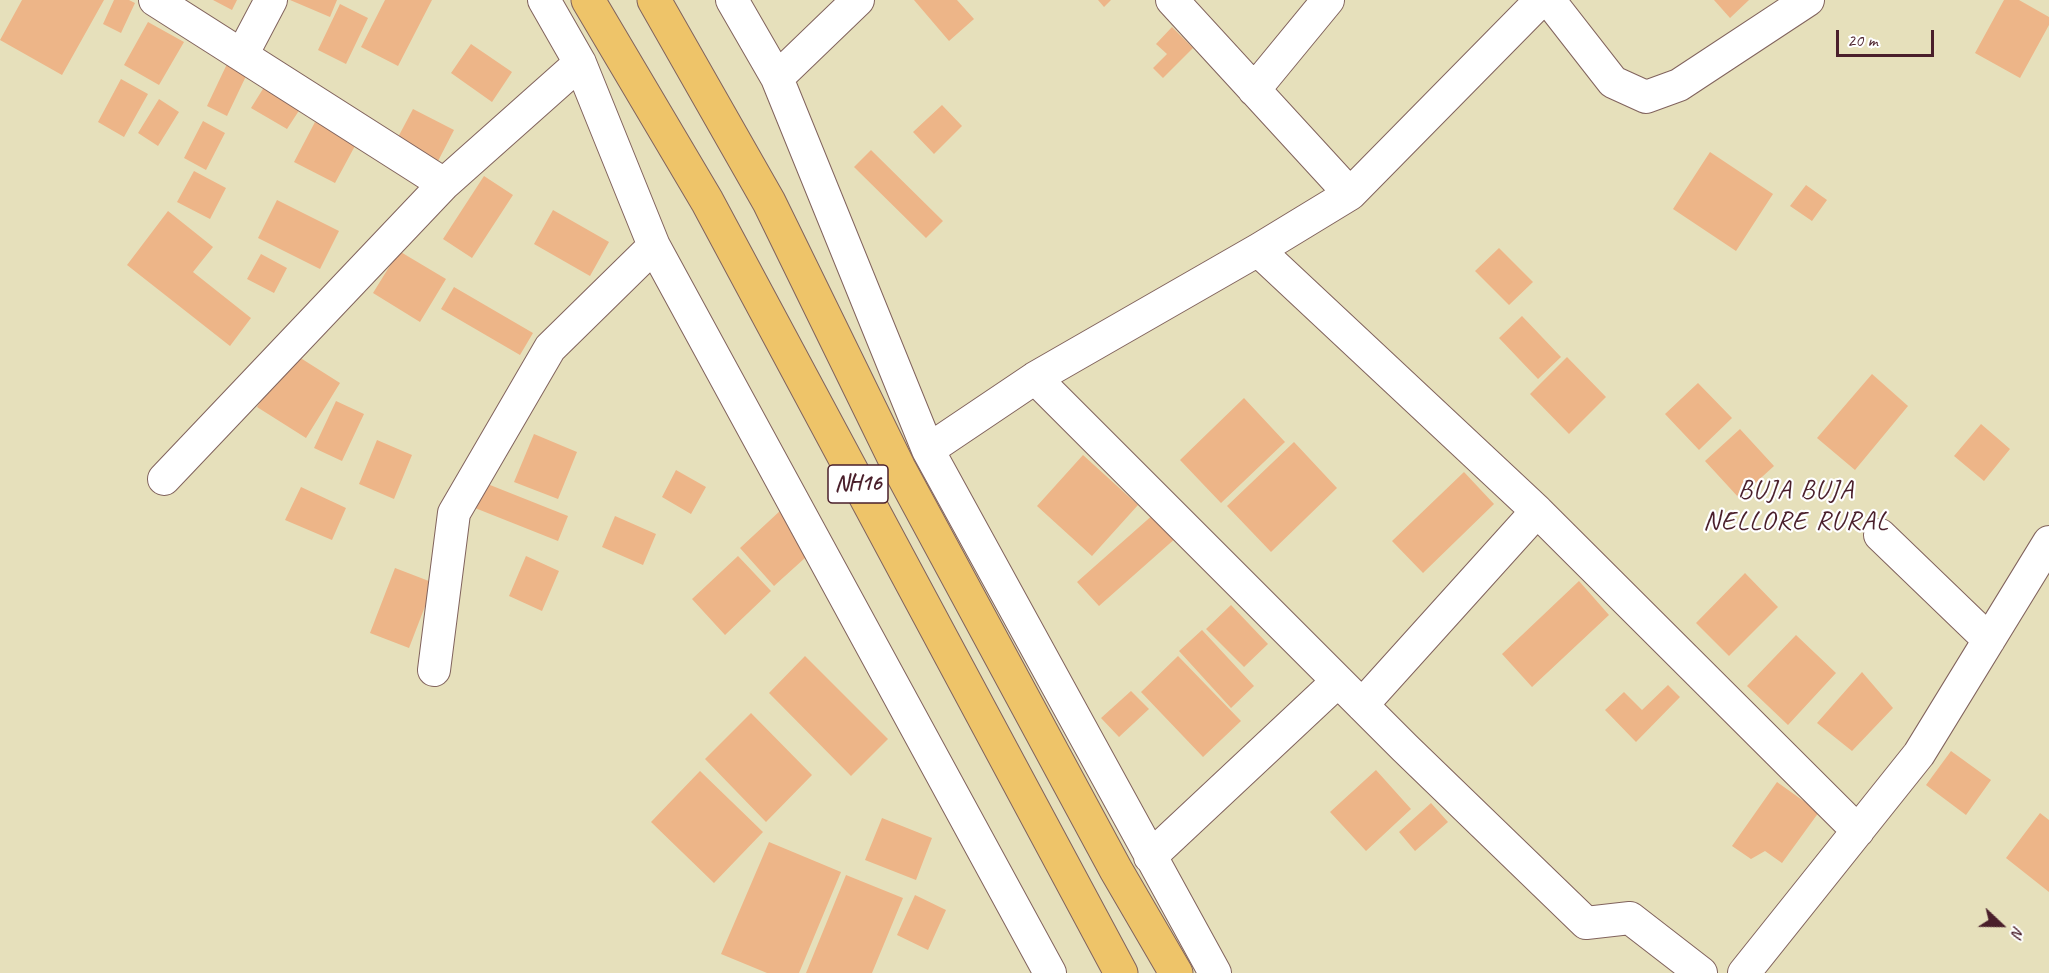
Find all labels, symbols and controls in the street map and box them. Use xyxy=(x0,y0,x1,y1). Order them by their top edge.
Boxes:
scale bar xyxy=(1839,18,1936,56)
text: 20 m xyxy=(1847,29,1878,51)
road number: NH16 xyxy=(828,465,888,503)
district label: BUJA BUJA NELLORE RURAL xyxy=(1704,475,1888,538)
north arrow xyxy=(1971,895,2031,955)
text: N xyxy=(2007,923,2029,940)

